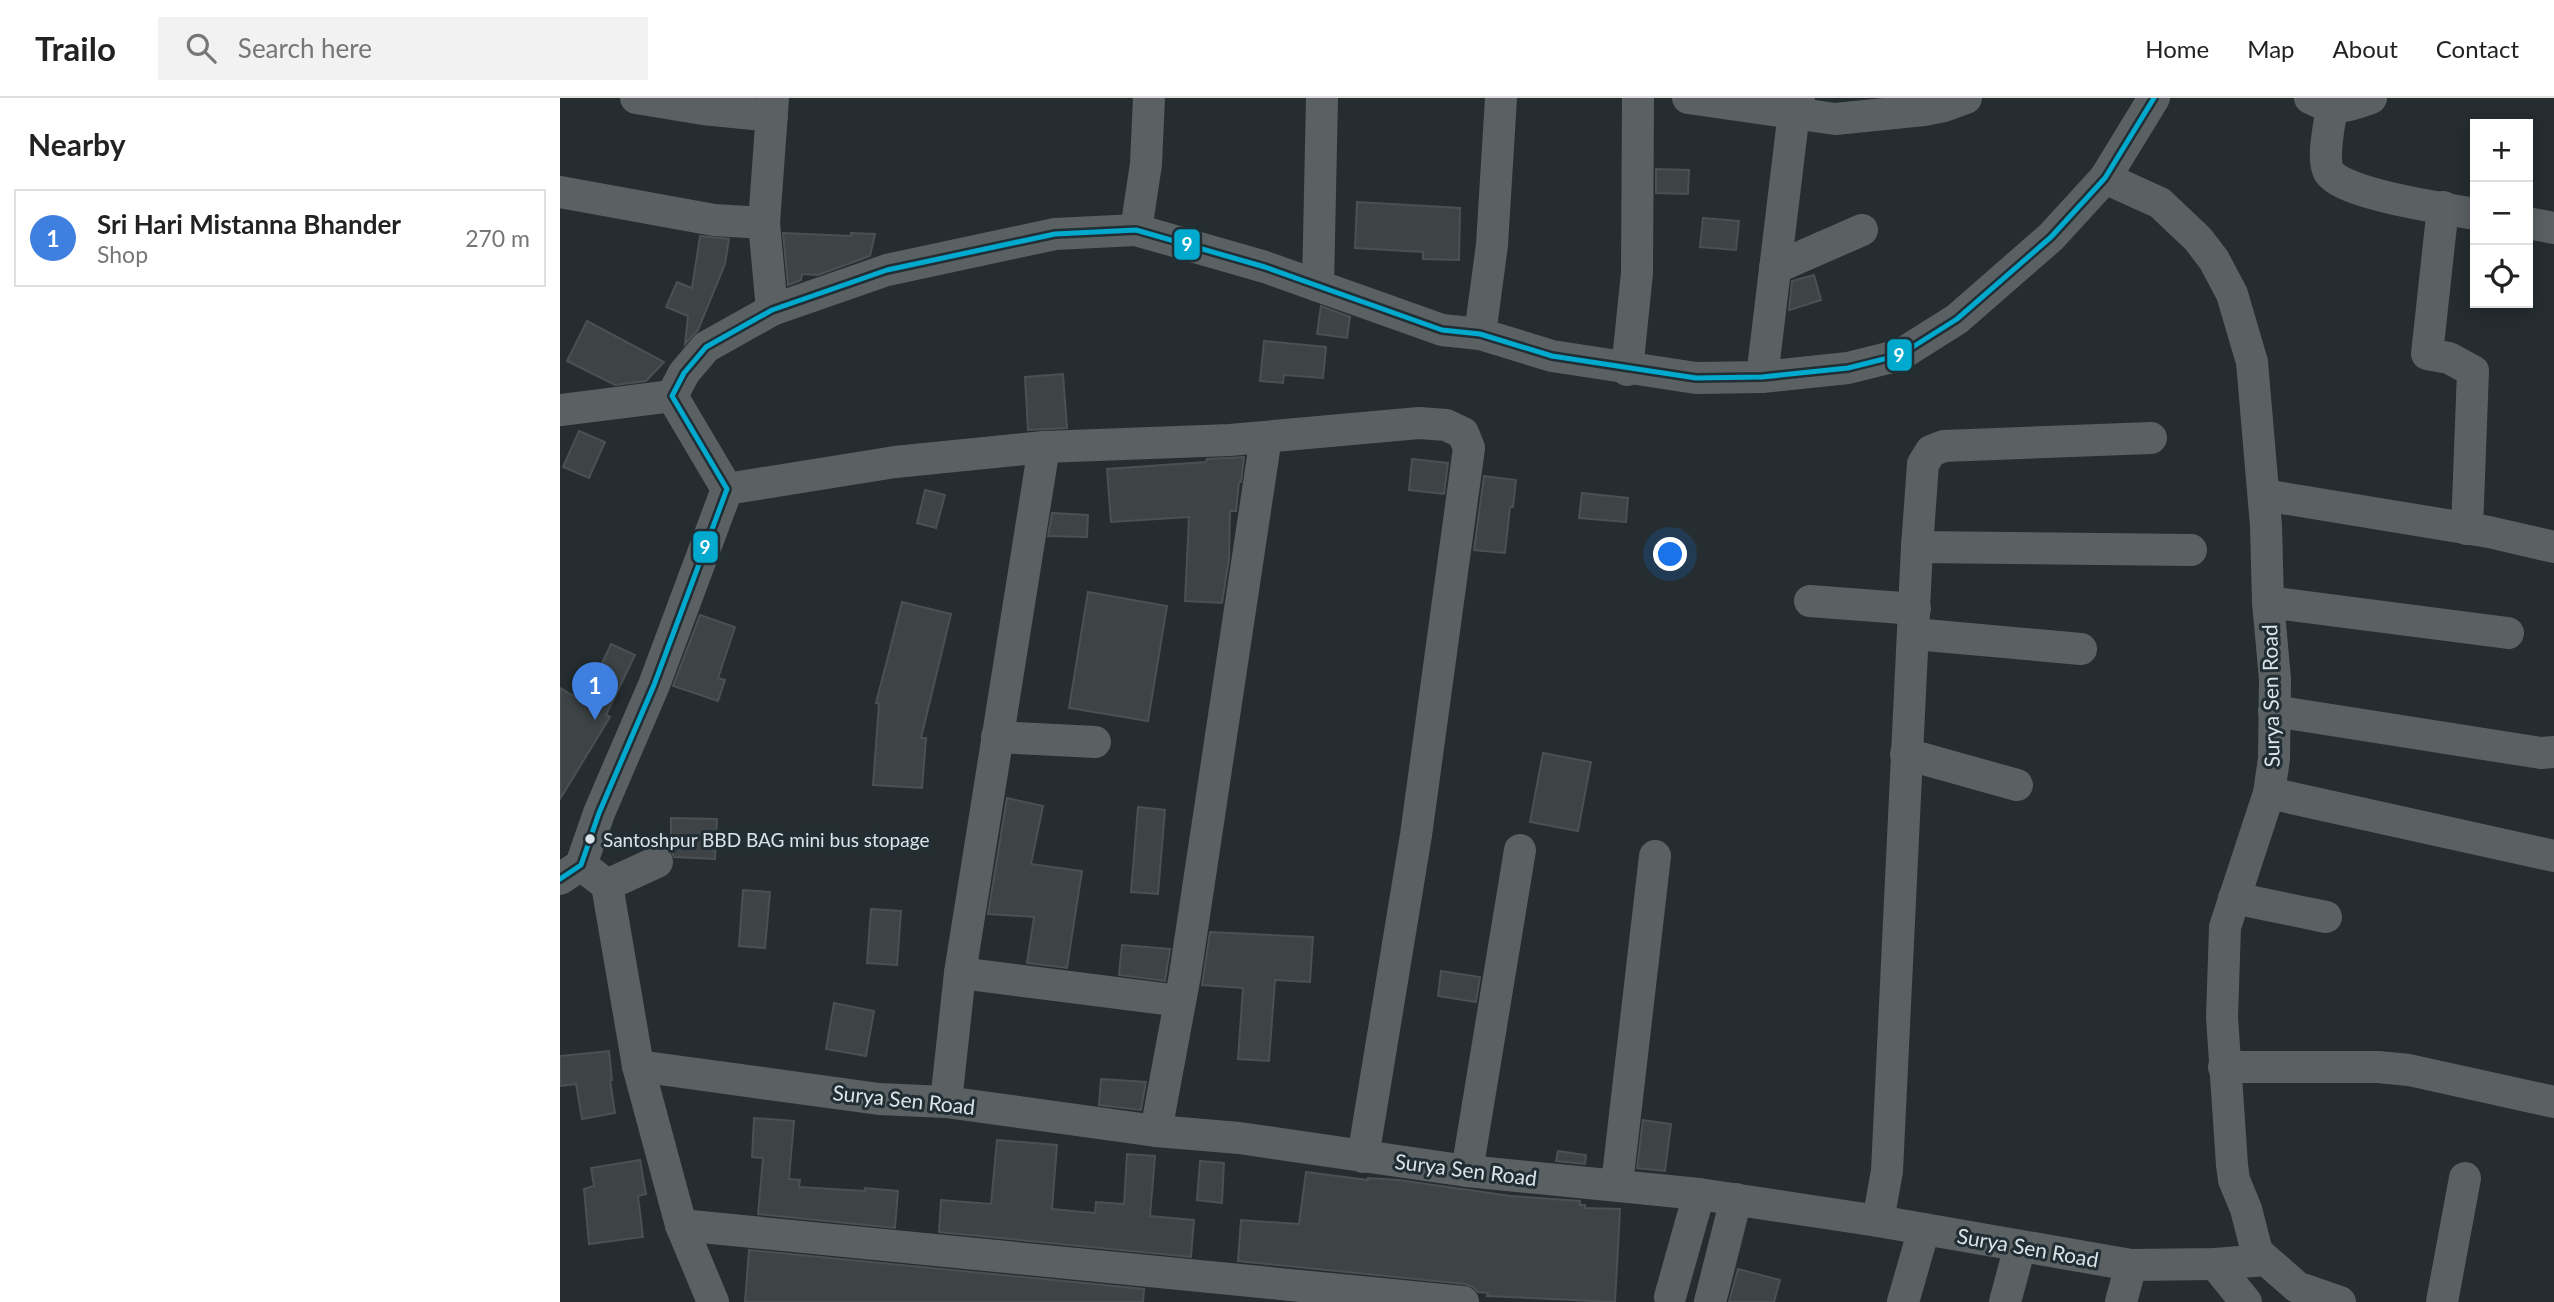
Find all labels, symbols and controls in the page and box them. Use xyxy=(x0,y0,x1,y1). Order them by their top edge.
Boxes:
search box xyxy=(158,17,648,80)
text: Trailo xyxy=(35,28,116,68)
icon: search xyxy=(182,29,220,67)
text: Search here xyxy=(238,32,372,64)
text: Home xyxy=(2145,34,2209,63)
text: Map xyxy=(2247,34,2295,63)
text: About xyxy=(2333,34,2398,63)
text: Contact xyxy=(2436,34,2519,63)
map controls xyxy=(2470,119,2533,308)
button: + xyxy=(2470,119,2533,182)
text: Nearby xyxy=(28,126,126,162)
button: − xyxy=(2470,182,2533,245)
text: Sri Hari Mistanna Bhander xyxy=(97,208,401,240)
text: 1 xyxy=(46,224,60,252)
text: 270 m xyxy=(465,224,530,252)
line badge: 9 xyxy=(1173,228,1201,261)
text: 9 xyxy=(1181,232,1193,255)
text: Shop xyxy=(97,240,148,268)
button: locate xyxy=(2470,245,2533,308)
line badge: 9 xyxy=(1886,338,1913,372)
text: 9 xyxy=(1893,343,1905,366)
line badge: 9 xyxy=(692,530,719,564)
text: 9 xyxy=(699,535,711,558)
your location xyxy=(1653,537,1687,571)
street label: Surya Sen Road xyxy=(2256,624,2284,768)
pin: 1 xyxy=(572,662,618,720)
place label: Santoshpur BBD BAG mini bus stopage xyxy=(603,828,929,851)
marker: Santoshpur BBD BAG mini bus stopage xyxy=(583,832,597,846)
street label: Surya Sen Road xyxy=(832,1079,976,1119)
street label: Surya Sen Road xyxy=(1393,1148,1539,1190)
street label: Surya Sen Road xyxy=(1955,1222,2101,1272)

